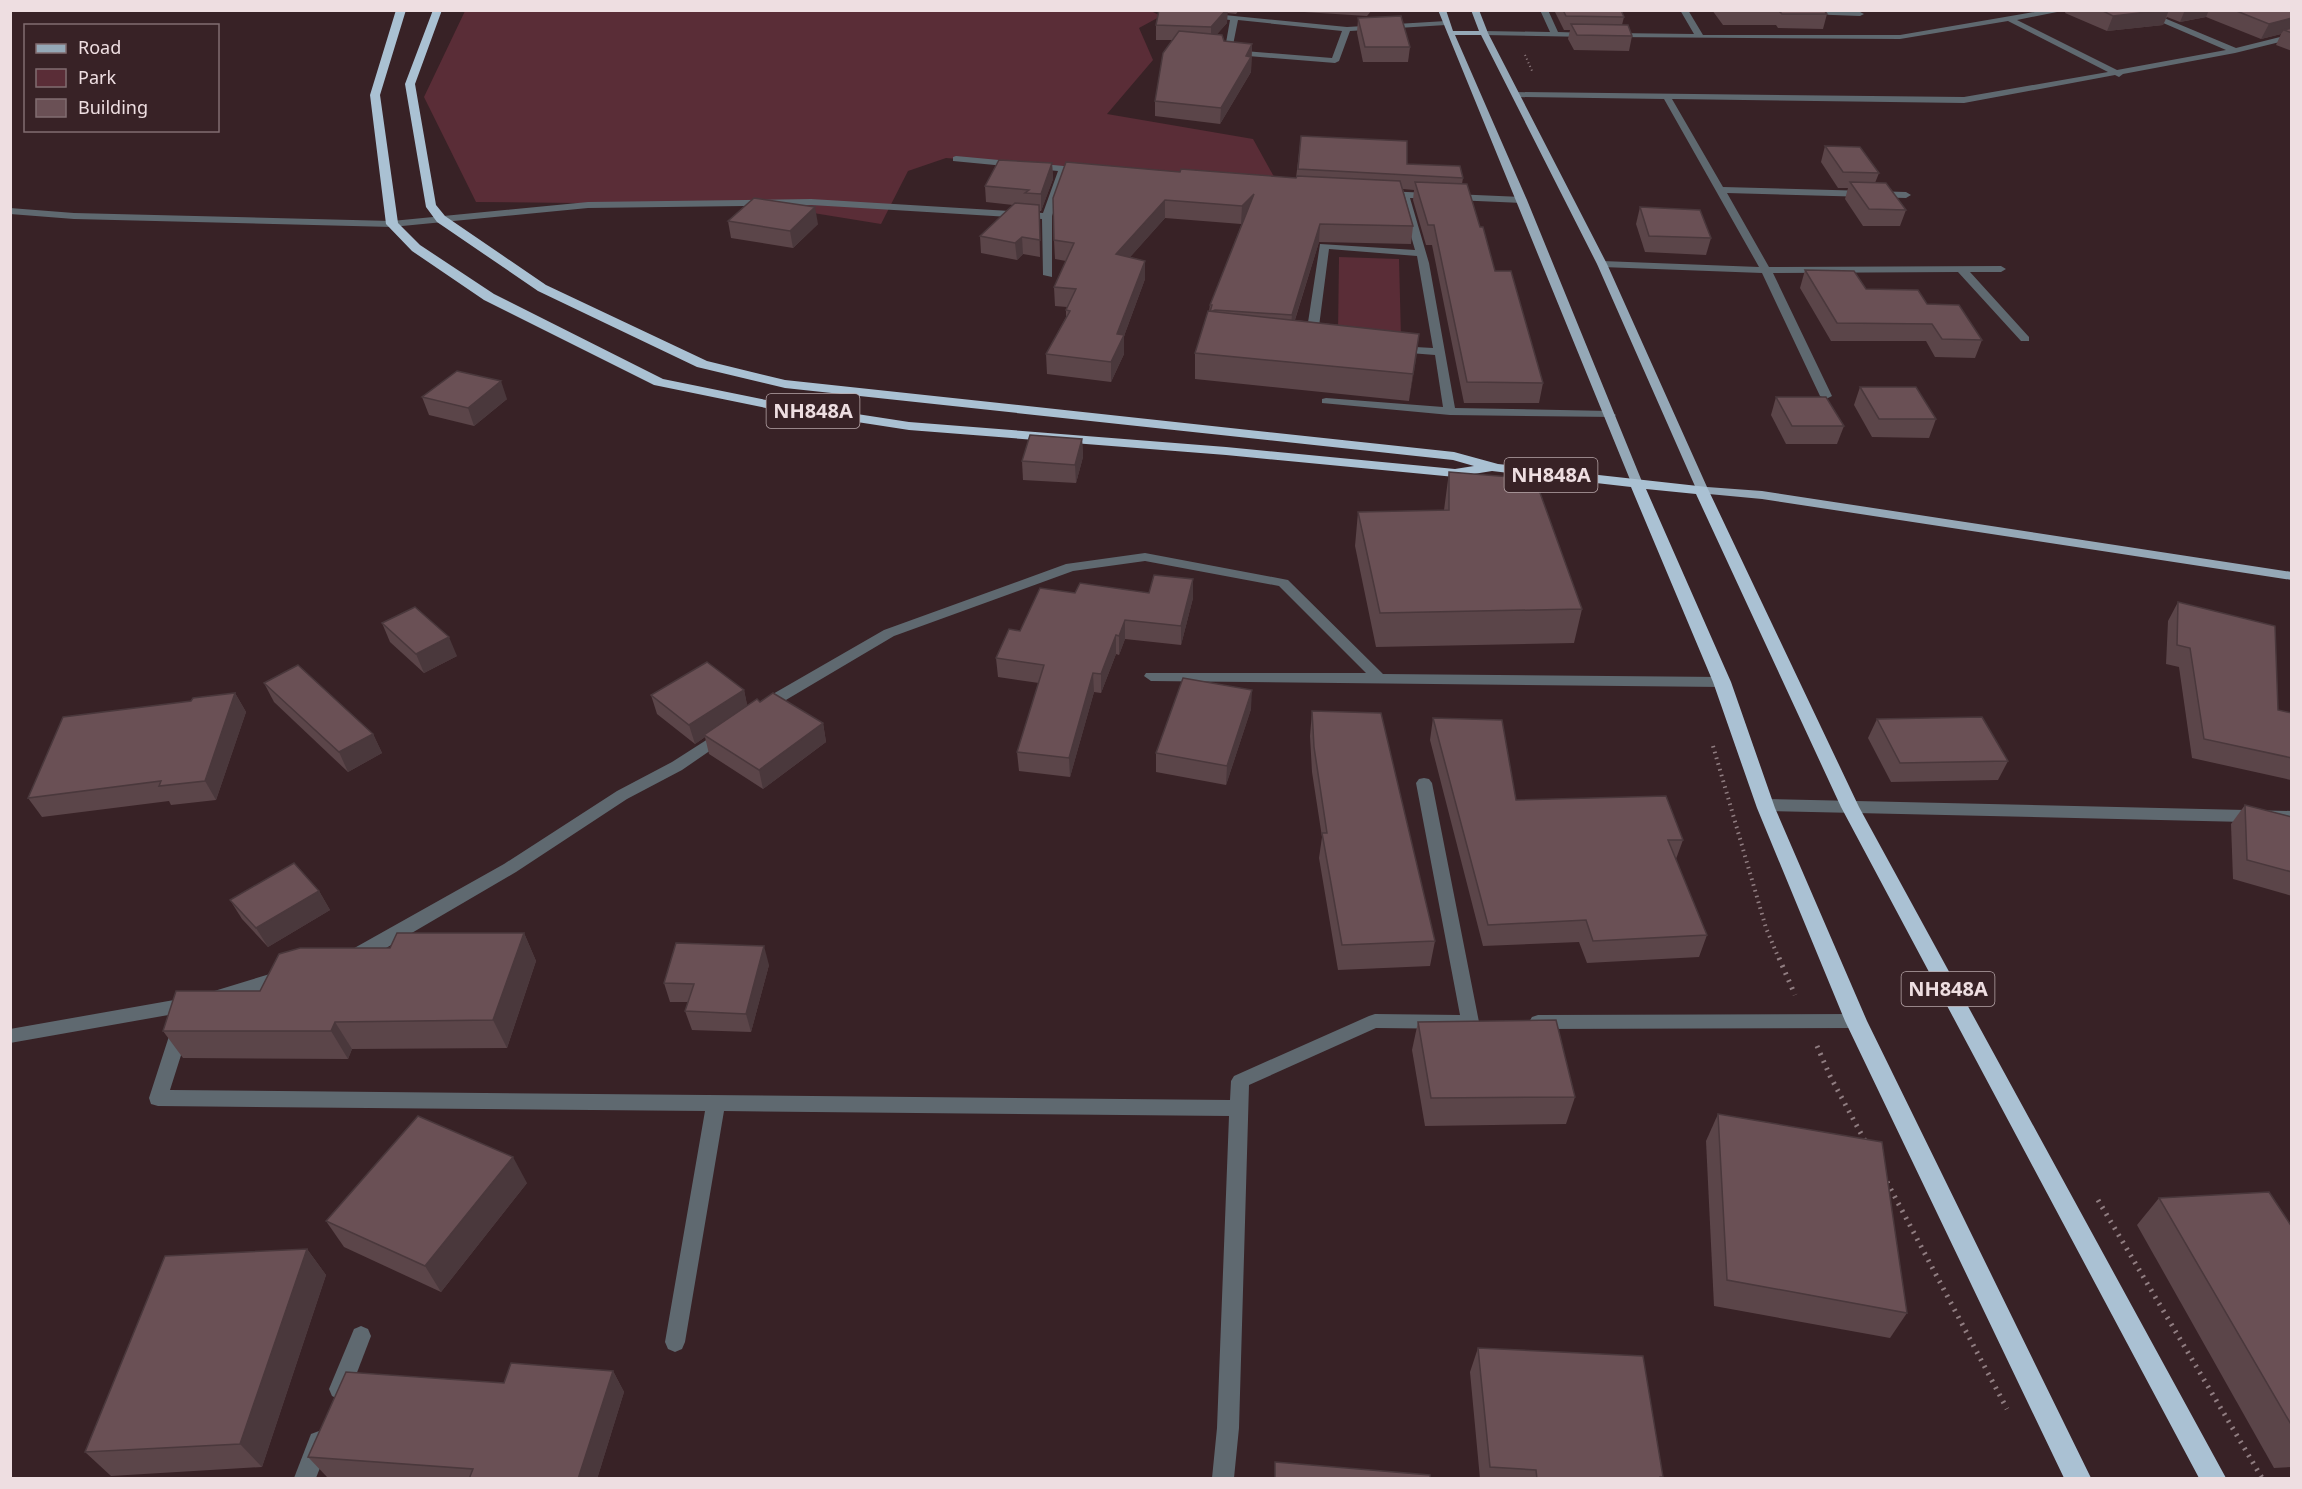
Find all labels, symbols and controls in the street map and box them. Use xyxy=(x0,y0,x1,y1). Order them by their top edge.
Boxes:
legend xyxy=(24,24,219,132)
text: Road xyxy=(78,35,121,59)
text: Park xyxy=(78,65,116,89)
text: Building xyxy=(78,95,148,119)
road number: NH848A xyxy=(766,394,860,428)
road number: NH848A xyxy=(1504,458,1598,492)
road number: NH848A xyxy=(1902,972,1994,1006)

